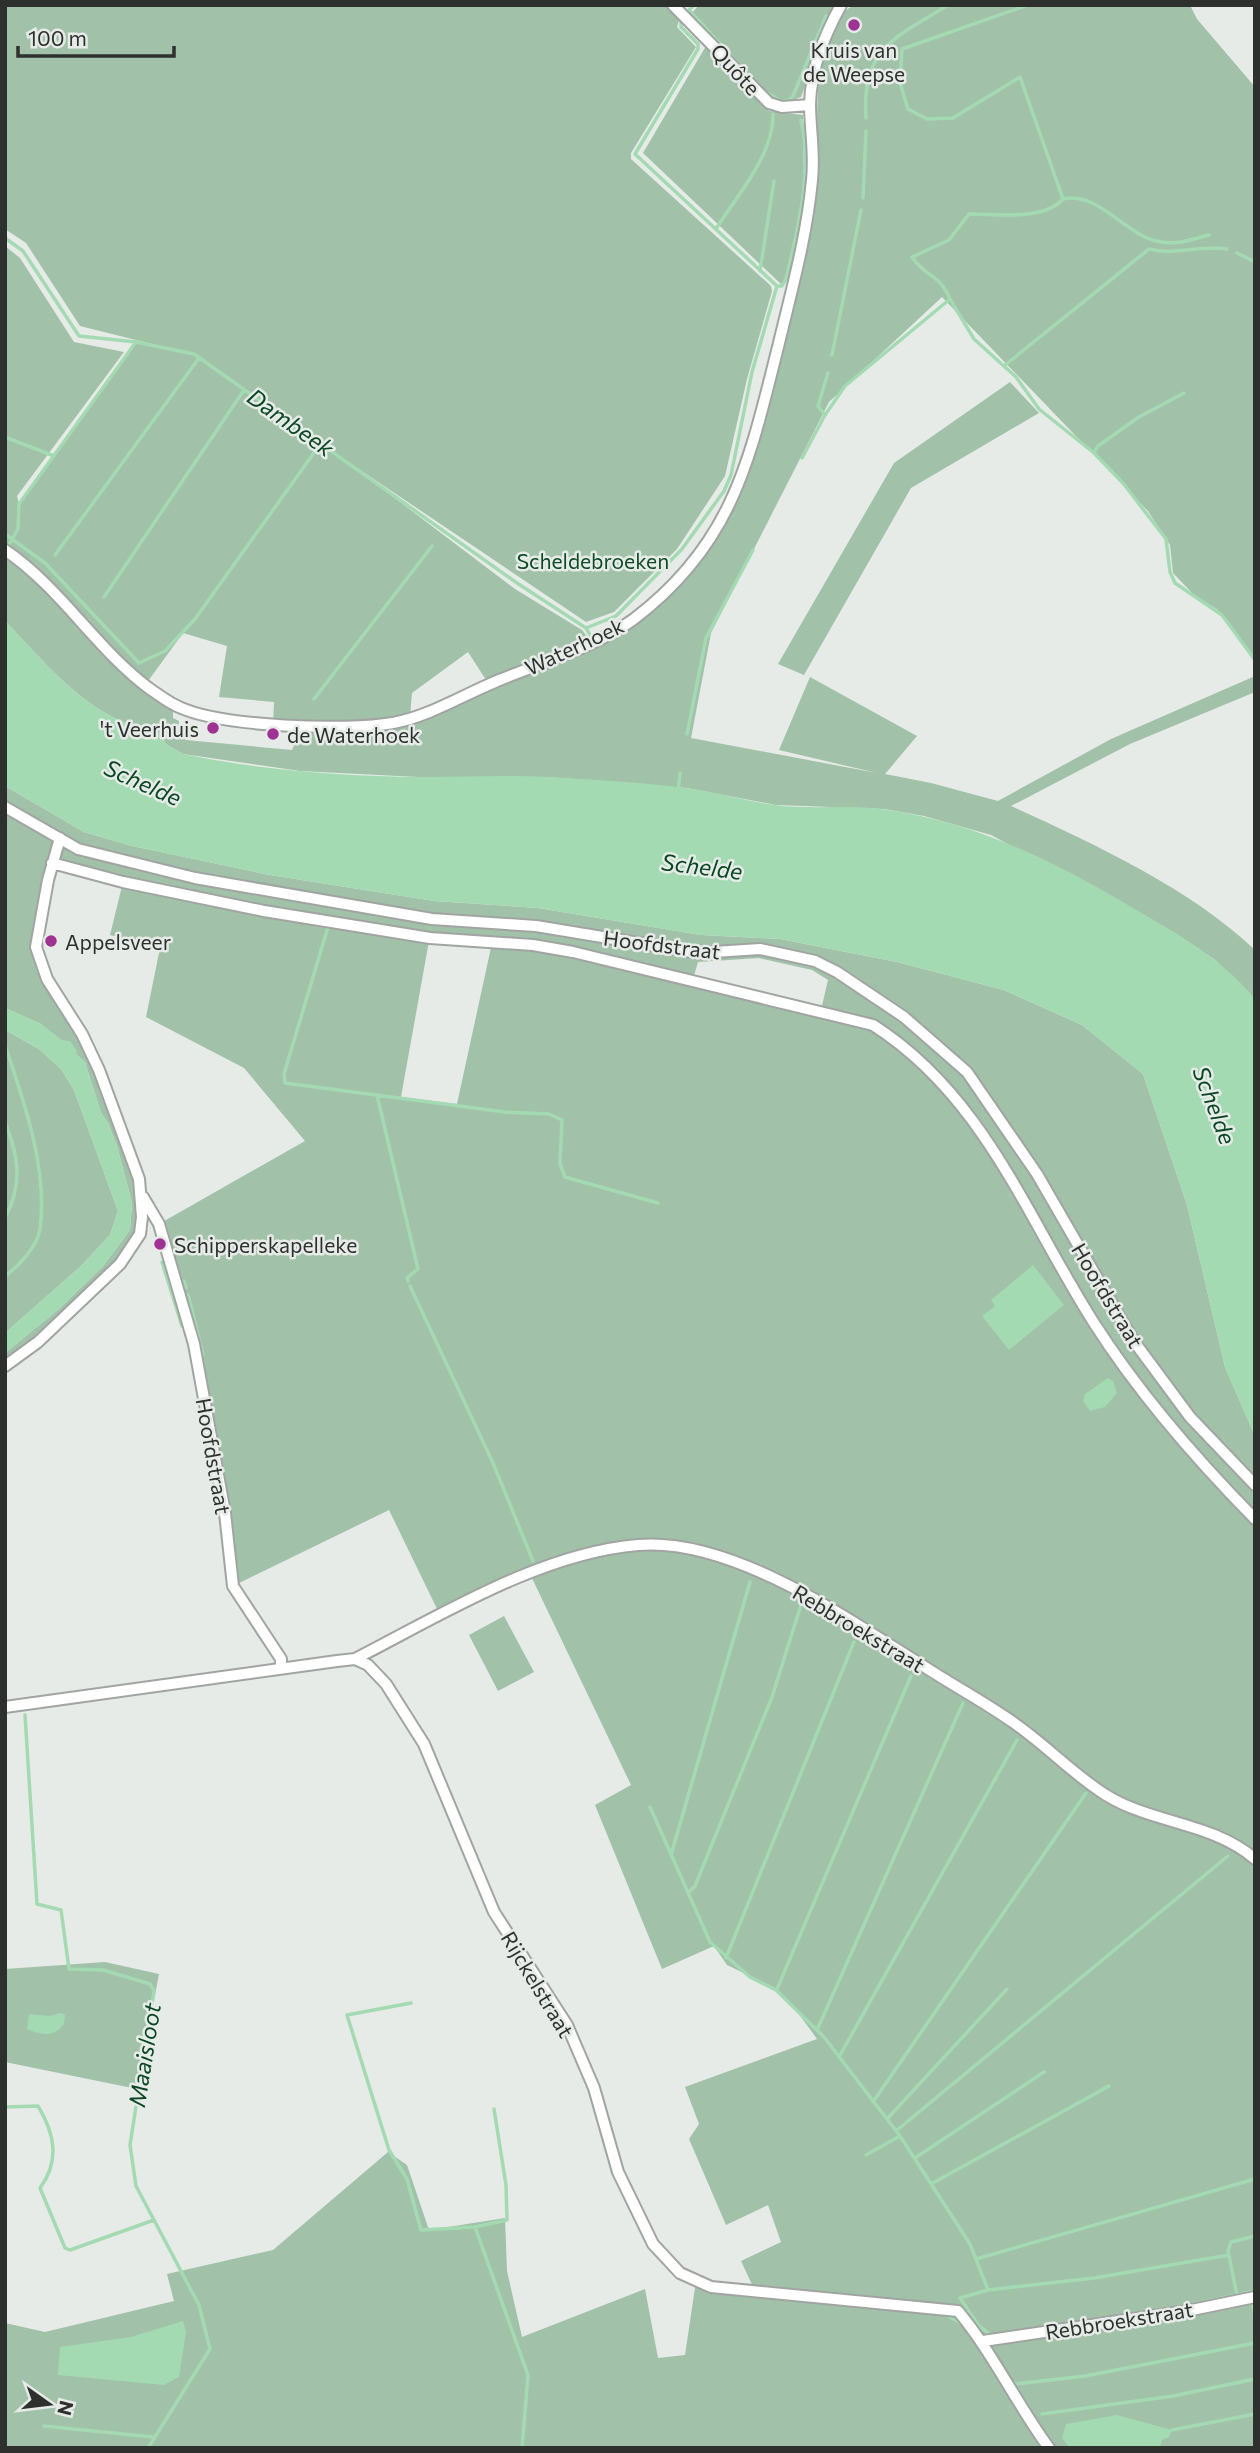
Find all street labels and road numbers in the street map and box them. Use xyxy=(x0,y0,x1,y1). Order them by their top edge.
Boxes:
street label: Quôte xyxy=(706,38,766,100)
street label: Waterhoek xyxy=(521,612,627,680)
street label: Hoofdstraat xyxy=(602,924,722,964)
street label: Hoofdstraat xyxy=(1067,1238,1149,1352)
street label: Hoofdstraat xyxy=(191,1396,237,1516)
street label: Rebbroekstraat xyxy=(789,1579,929,1677)
street label: Rijckelstraat xyxy=(497,1926,579,2042)
street label: Rebbroekstraat xyxy=(1043,2296,1195,2344)

